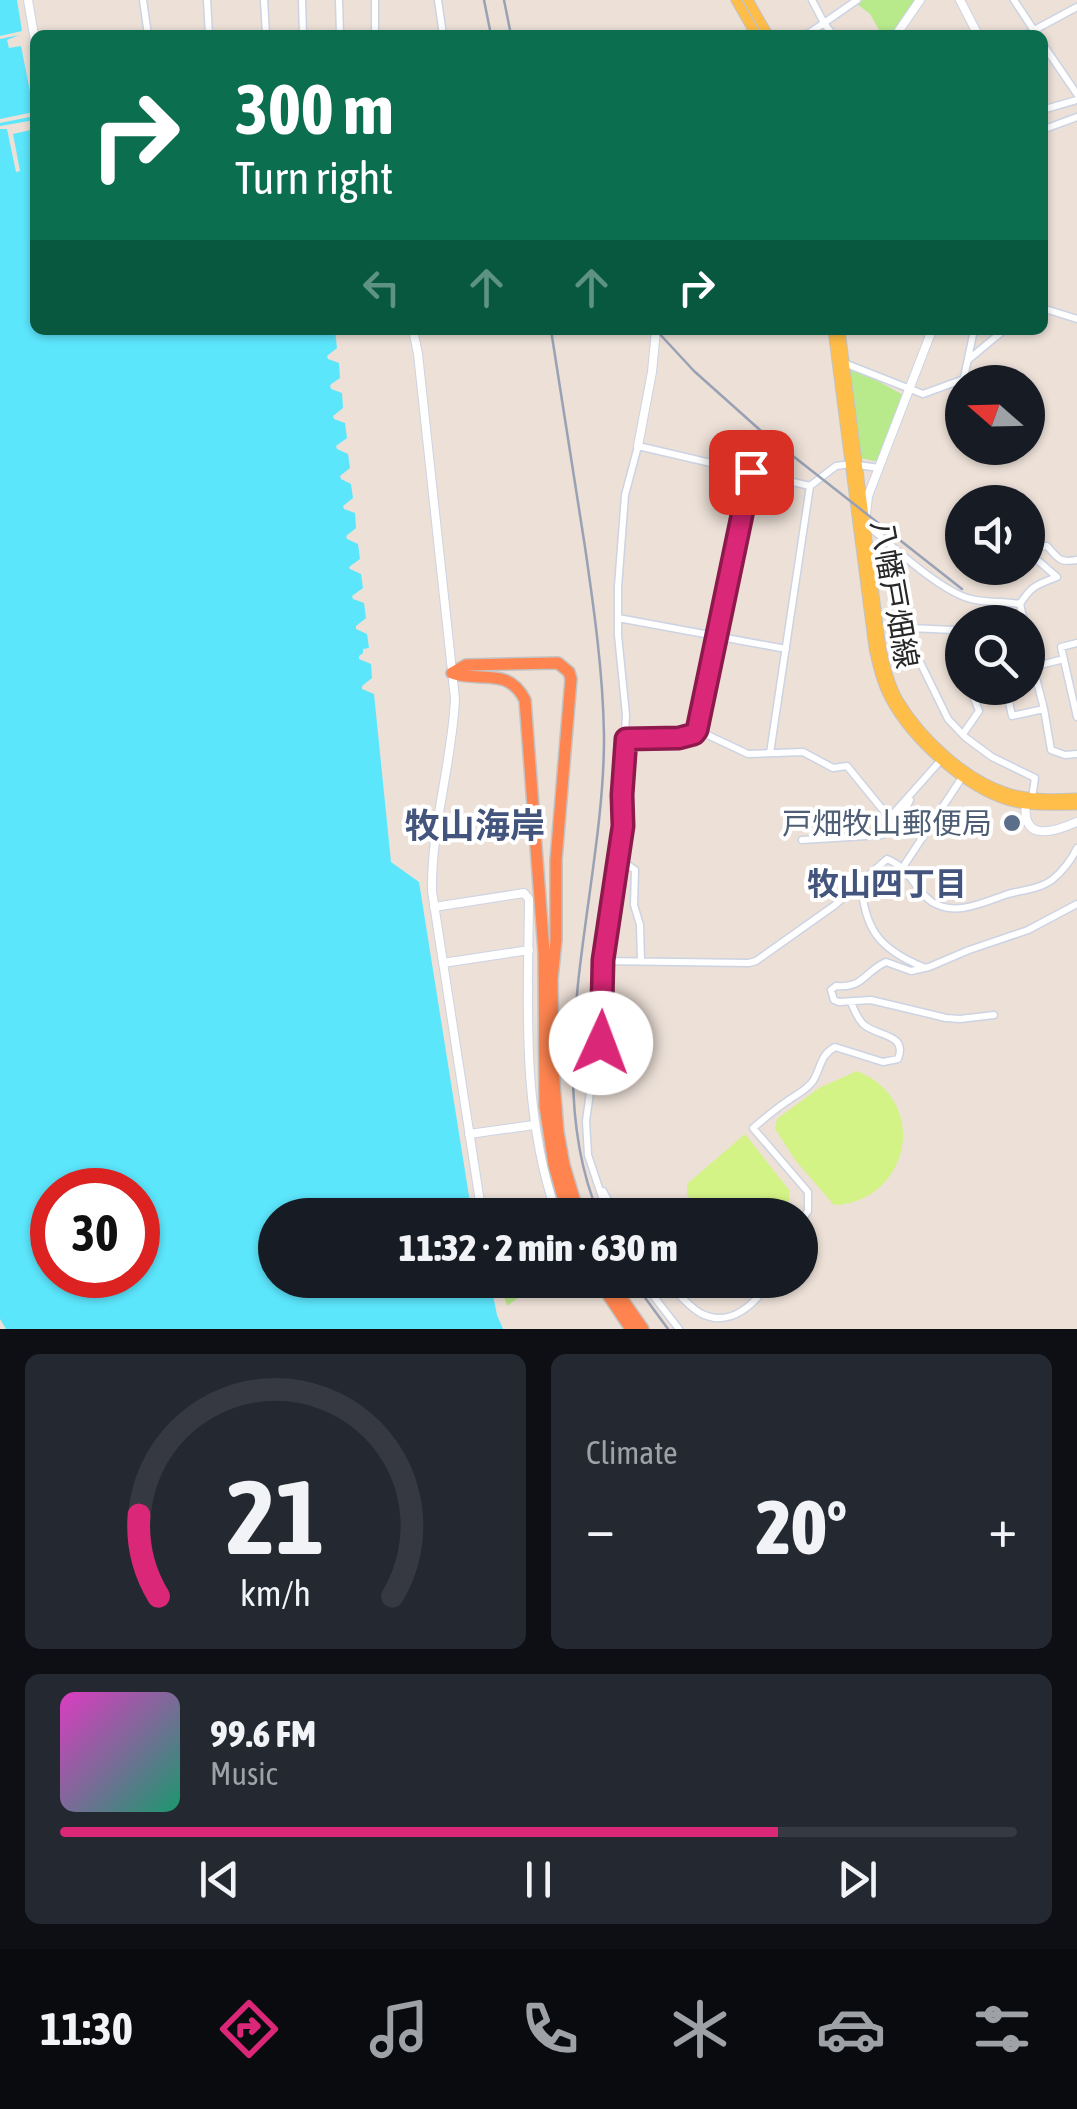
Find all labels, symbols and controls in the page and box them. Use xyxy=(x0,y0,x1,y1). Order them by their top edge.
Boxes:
text: 300 m xyxy=(235,69,394,149)
icon: right xyxy=(70,70,200,200)
text: Turn right xyxy=(235,152,393,204)
icon: left xyxy=(354,260,409,315)
icon: ahead xyxy=(459,260,514,315)
icon: ahead xyxy=(564,260,619,315)
icon: right xyxy=(669,260,724,315)
north arrow xyxy=(945,365,1045,465)
map controls xyxy=(945,365,1045,705)
pin xyxy=(709,430,794,515)
icon: arrive xyxy=(724,445,779,500)
button: sound xyxy=(945,485,1045,585)
street label: 八幡戸畑線 xyxy=(865,517,925,671)
button: search xyxy=(945,605,1045,705)
district label: 牧山海岸 xyxy=(405,805,545,845)
place label: 戸畑牧山郵便局 xyxy=(782,806,992,840)
marker: 戸畑牧山郵便局 xyxy=(1001,812,1023,834)
district label: 牧山四丁目 xyxy=(807,865,967,902)
position arrow xyxy=(549,991,653,1095)
speed limit sign: 30 xyxy=(30,1168,160,1298)
text: 11:32 · 2 min · 630 m xyxy=(398,1226,678,1269)
text: Climate xyxy=(586,1434,678,1471)
text: 21 xyxy=(227,1457,324,1576)
text: 20° xyxy=(756,1484,847,1570)
text: − xyxy=(586,1496,615,1559)
text: + xyxy=(988,1496,1017,1559)
text: km/h xyxy=(240,1573,311,1614)
text: 99.6 FM xyxy=(210,1712,316,1755)
text: Music xyxy=(210,1755,277,1792)
icon: previous xyxy=(192,1852,247,1907)
icon: pause xyxy=(511,1852,566,1907)
icon: next xyxy=(830,1852,885,1907)
icon: directions xyxy=(214,1994,284,2064)
icon: music xyxy=(364,1994,434,2064)
icon: phone xyxy=(515,1994,585,2064)
icon: climate xyxy=(665,1994,735,2064)
icon: car xyxy=(816,1994,886,2064)
icon: filters xyxy=(967,1994,1037,2064)
text: 11:30 xyxy=(40,2003,133,2055)

